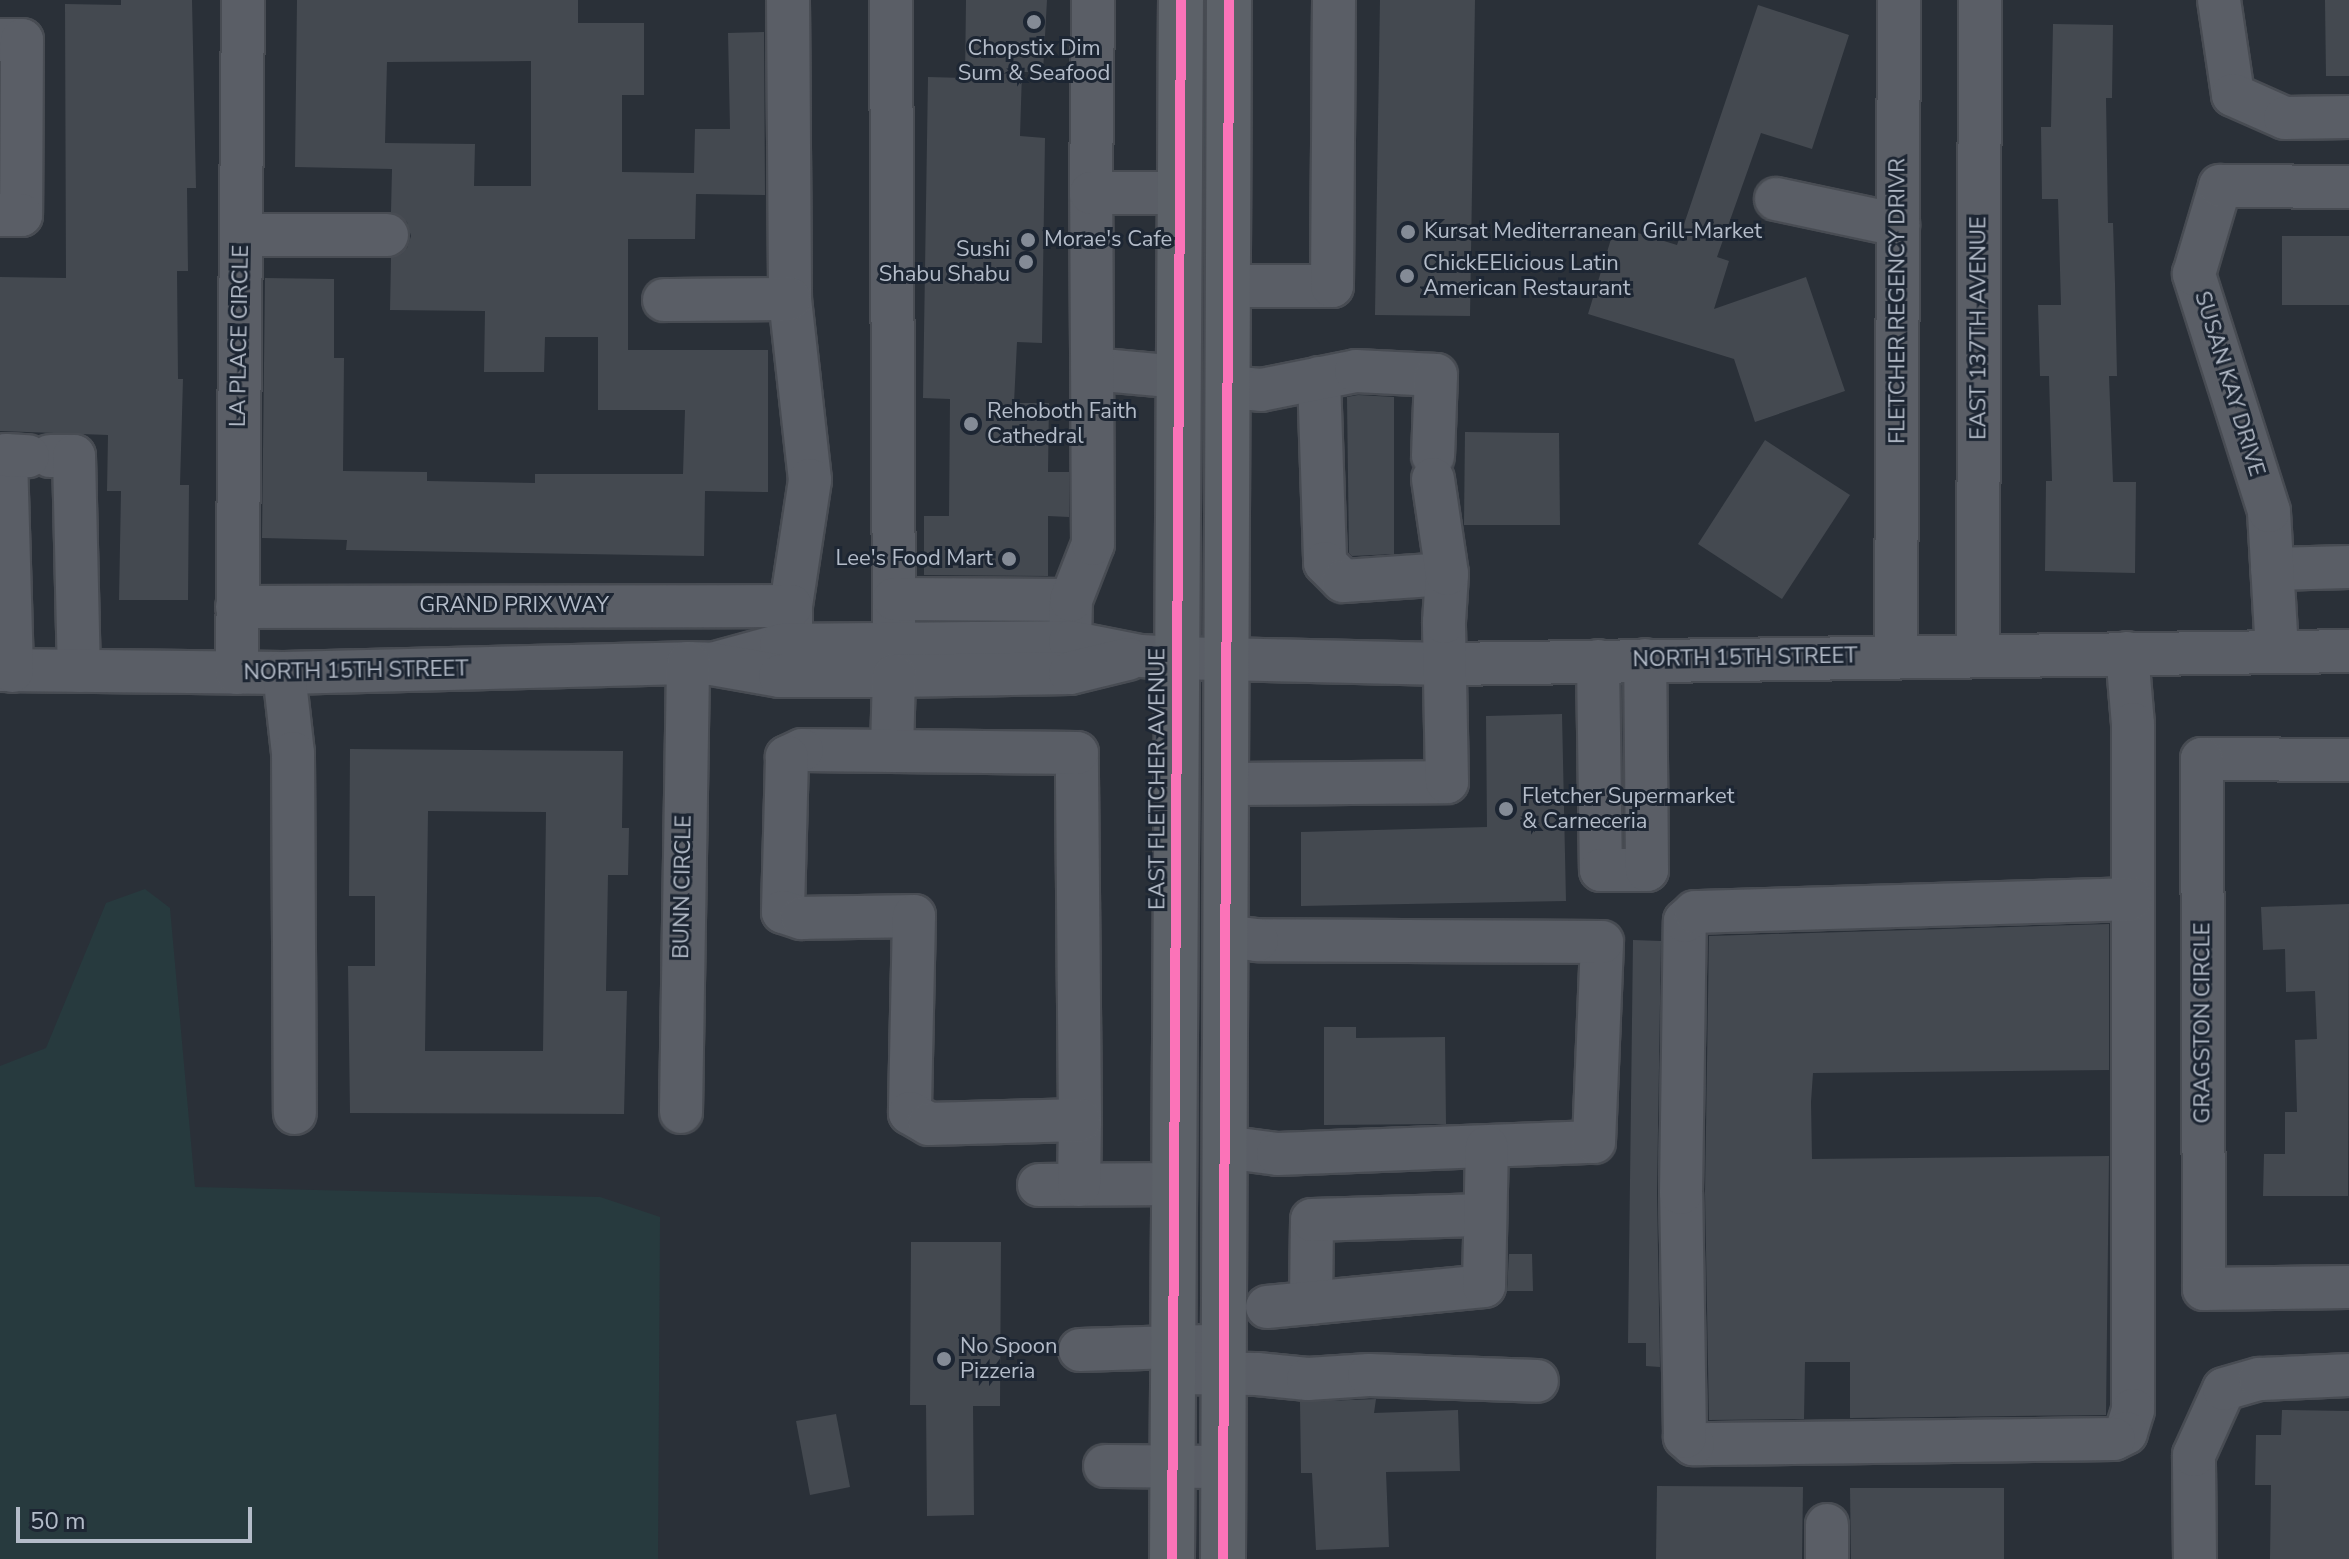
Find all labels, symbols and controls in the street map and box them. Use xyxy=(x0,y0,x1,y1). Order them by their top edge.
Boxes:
marker: Chopstix Dim Sum & Seafood xyxy=(1025,13,1043,31)
place label: Chopstix Dim Sum & Seafood xyxy=(958,35,1110,86)
street label: FLETCHER REGENCY DRIVR xyxy=(1885,158,1911,444)
street label: EAST 137TH AVENUE xyxy=(1966,216,1992,440)
place label: Kursat Mediterranean Grill-Market xyxy=(1424,219,1762,245)
marker: Kursat Mediterranean Grill-Market xyxy=(1399,223,1417,241)
place label: Morae's Cafe xyxy=(1044,227,1172,253)
marker: Morae's Cafe xyxy=(1019,231,1037,249)
place label: Sushi Shabu Shabu xyxy=(879,236,1010,288)
street label: LA PLACE CIRCLE xyxy=(225,245,255,427)
place label: ChickEElicious Latin American Restaurant xyxy=(1423,250,1630,302)
marker: Sushi Shabu Shabu xyxy=(1017,253,1035,271)
marker: ChickEElicious Latin American Restaurant xyxy=(1398,267,1416,285)
street label: SUSAN KAY DRIVE xyxy=(2188,288,2270,480)
place label: Rehoboth Faith Cathedral xyxy=(987,398,1137,450)
marker: Rehoboth Faith Cathedral xyxy=(962,415,980,433)
place label: Lee's Food Mart xyxy=(835,546,993,572)
marker: Lee's Food Mart xyxy=(1000,550,1018,568)
street label: GRAND PRIX WAY xyxy=(419,593,609,619)
street label: NORTH 15TH STREET xyxy=(1632,643,1858,673)
street label: EAST FLETCHER AVENUE xyxy=(1145,648,1171,910)
street label: NORTH 15TH STREET xyxy=(243,656,469,686)
place label: Fletcher Supermarket & Carneceria xyxy=(1522,783,1734,834)
marker: Fletcher Supermarket & Carneceria xyxy=(1497,800,1515,818)
street label: BUNN CIRCLE xyxy=(669,815,697,959)
street label: GRAGSTON CIRCLE xyxy=(2190,922,2216,1124)
place label: No Spoon Pizzeria xyxy=(960,1333,1057,1384)
marker: No Spoon Pizzeria xyxy=(935,1350,953,1368)
scale bar xyxy=(20,1491,256,1541)
text: 50 m xyxy=(30,1505,86,1537)

